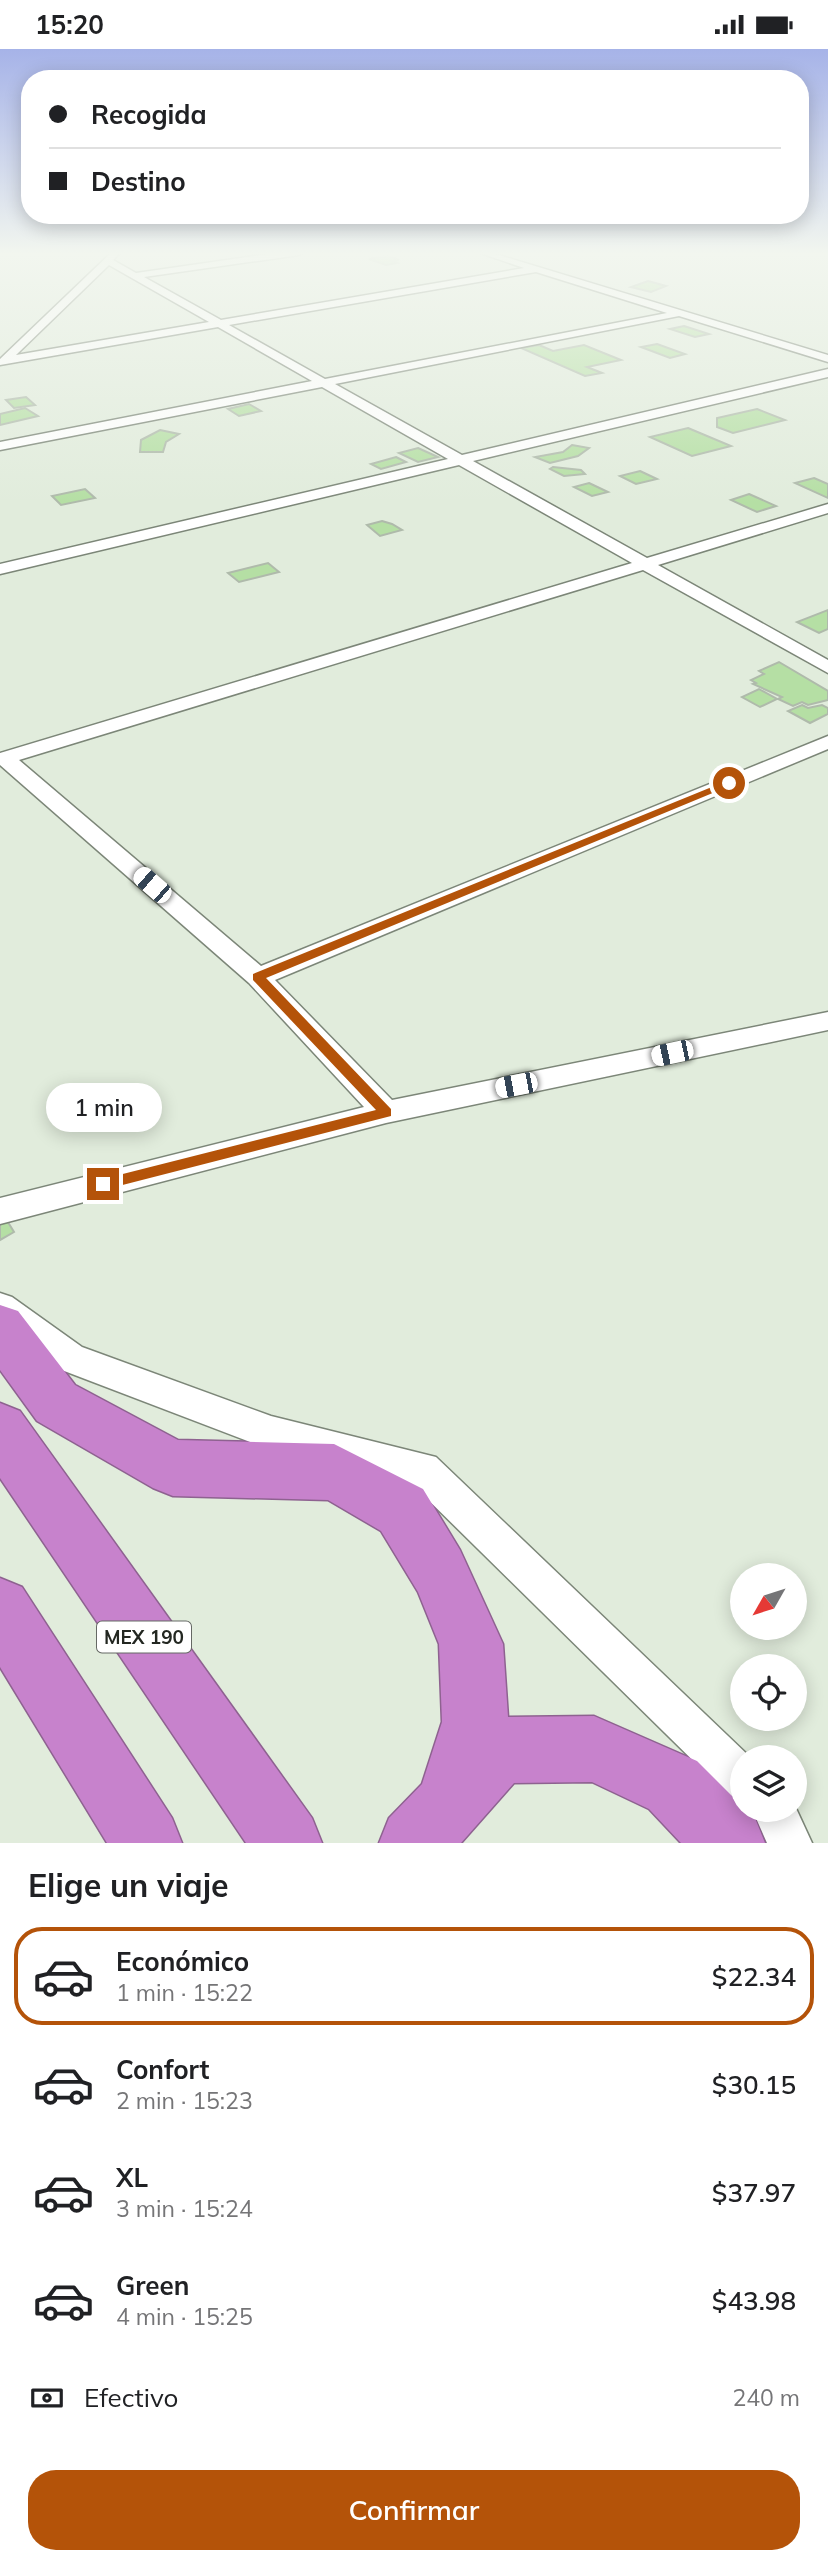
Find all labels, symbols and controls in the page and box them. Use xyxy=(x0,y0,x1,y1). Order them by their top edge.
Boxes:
text: 15:20 xyxy=(35,8,104,41)
text: Recogida xyxy=(91,98,207,131)
text: Destino xyxy=(91,165,186,198)
route start xyxy=(713,767,745,799)
car xyxy=(130,863,175,907)
car xyxy=(650,1038,695,1068)
car xyxy=(494,1071,539,1099)
callout: 1 min xyxy=(45,1083,161,1131)
text: 1 min xyxy=(74,1093,134,1122)
route end xyxy=(87,1168,119,1200)
north arrow xyxy=(730,1563,807,1640)
map controls xyxy=(730,1563,807,1822)
road number: MEX 190 xyxy=(97,1621,191,1653)
button: locate xyxy=(730,1654,807,1731)
button: layers xyxy=(730,1745,807,1822)
text: Elige un viaje xyxy=(28,1865,229,1905)
icon: car xyxy=(32,1945,95,2008)
text: Económico xyxy=(116,1945,249,1978)
text: $22.34 xyxy=(712,1960,796,1993)
text: 1 min · 15:22 xyxy=(116,1978,253,2007)
icon: car xyxy=(32,2053,95,2116)
text: Confort xyxy=(116,2053,209,2086)
text: $30.15 xyxy=(712,2068,796,2101)
text: 2 min · 15:23 xyxy=(116,2086,253,2115)
icon: car xyxy=(32,2161,95,2224)
text: XL xyxy=(116,2161,148,2194)
text: $37.97 xyxy=(712,2176,796,2209)
text: 3 min · 15:24 xyxy=(116,2194,253,2223)
icon: car xyxy=(32,2269,95,2332)
text: Green xyxy=(116,2269,189,2302)
text: $43.98 xyxy=(712,2284,796,2317)
text: 4 min · 15:25 xyxy=(116,2302,253,2331)
icon: cash xyxy=(28,2379,66,2417)
text: Efectivo xyxy=(84,2381,178,2414)
text: 240 m xyxy=(732,2383,800,2412)
button: Confirmar xyxy=(28,2470,800,2550)

